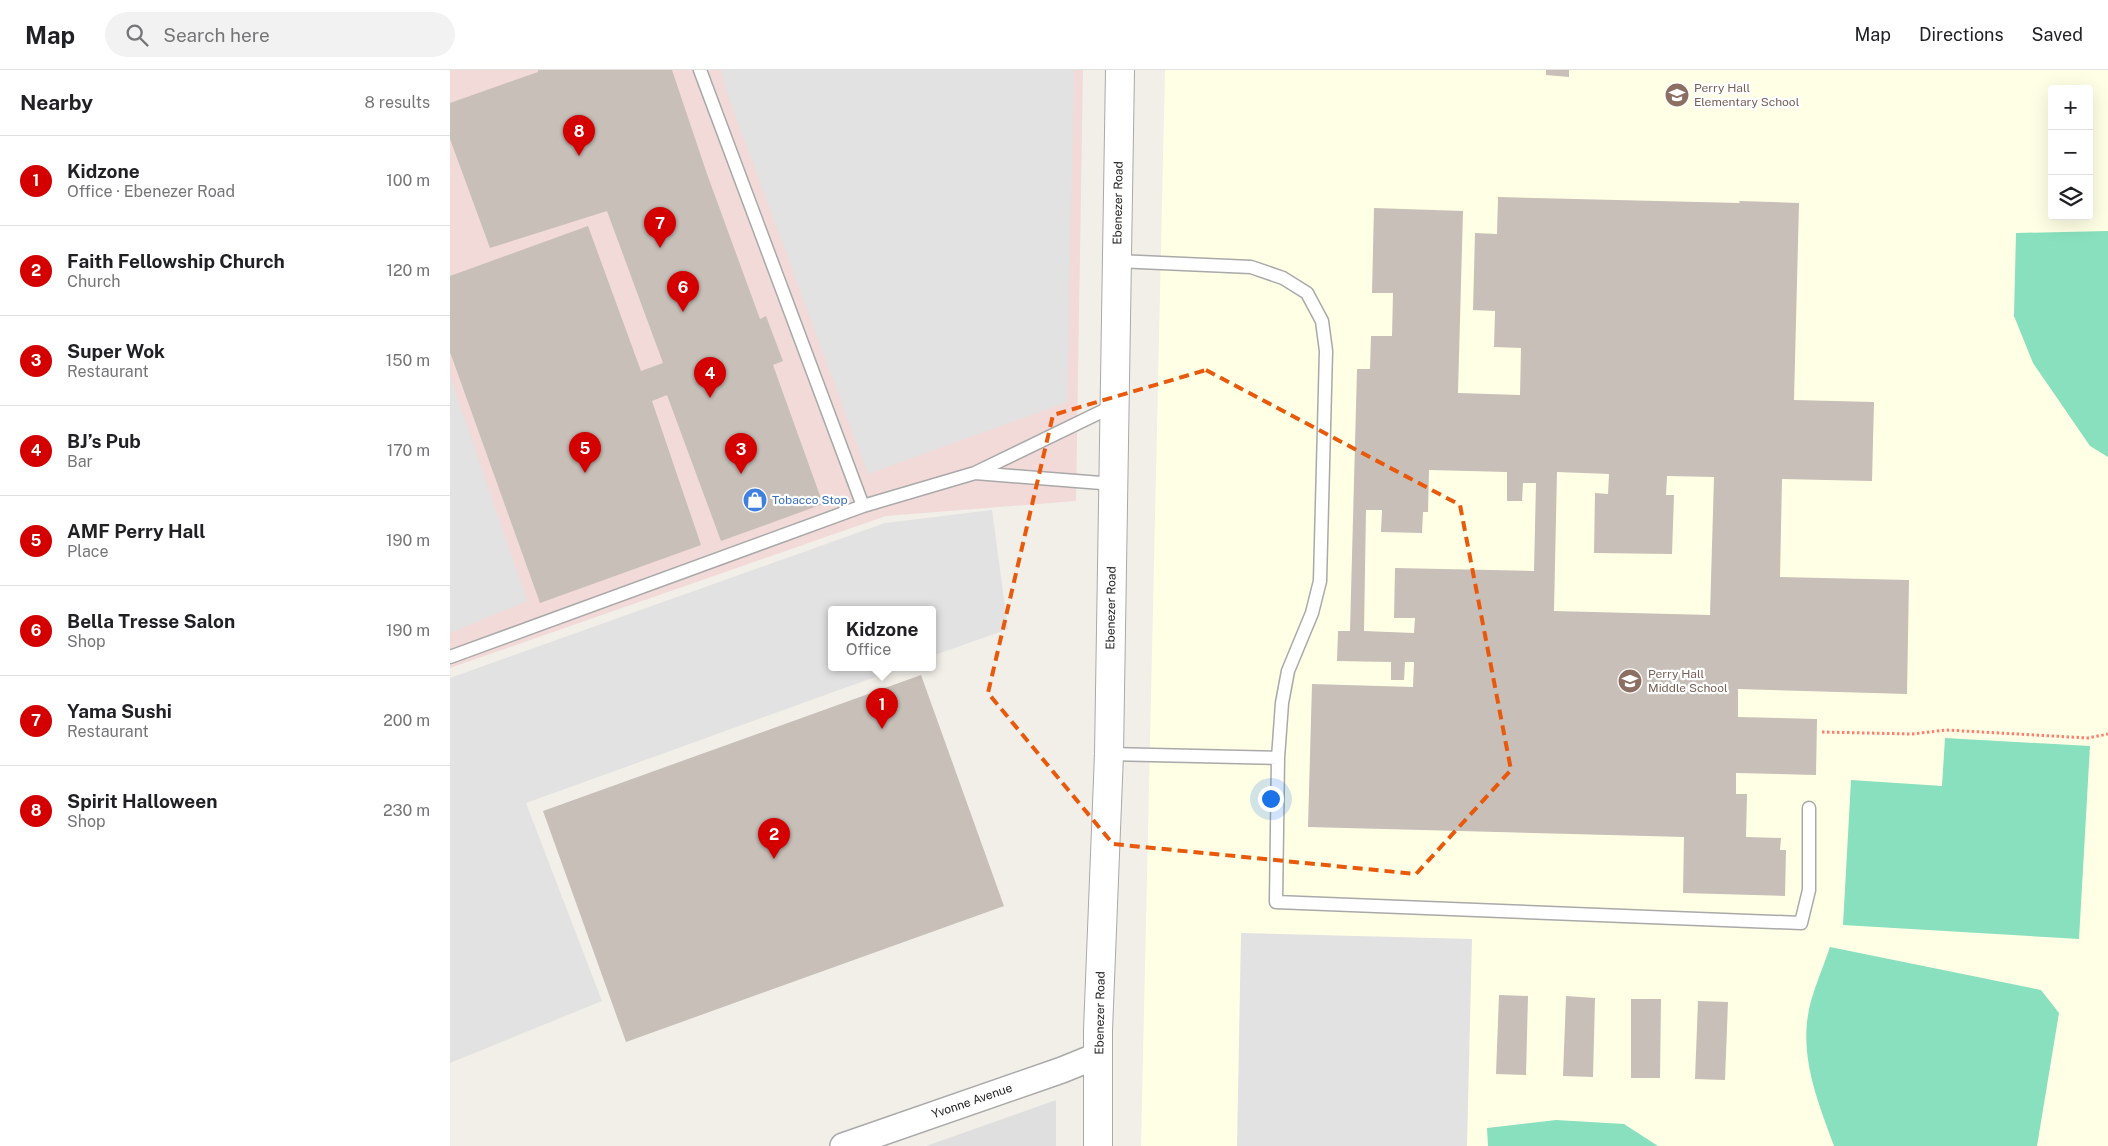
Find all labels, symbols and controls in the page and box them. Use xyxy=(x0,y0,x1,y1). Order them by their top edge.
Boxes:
search box xyxy=(105,12,455,57)
text: Map xyxy=(25,21,75,49)
icon: search xyxy=(123,21,151,49)
text: Search here xyxy=(163,24,270,46)
text: Map xyxy=(1854,24,1891,45)
text: Directions xyxy=(1919,24,2004,45)
text: Saved xyxy=(2032,24,2083,45)
place label: Perry Hall Elementary School xyxy=(1694,81,1800,109)
school or university icon: Perry Hall Elementary School xyxy=(1664,82,1690,108)
map controls xyxy=(2048,85,2093,220)
button: + xyxy=(2048,85,2093,130)
text: Nearby xyxy=(20,90,93,115)
text: 8 results xyxy=(365,93,430,112)
pin: 8 xyxy=(563,115,595,156)
button: − xyxy=(2048,130,2093,175)
text: Kidzone xyxy=(67,160,140,182)
street label: Ebenezer Road xyxy=(1110,161,1126,245)
text: 1 xyxy=(33,171,39,190)
text: 100 m xyxy=(386,171,430,190)
button: layers xyxy=(2048,175,2093,220)
text: Office · Ebenezer Road xyxy=(67,182,235,201)
pin: 7 xyxy=(644,207,676,248)
text: Faith Fellowship Church xyxy=(67,250,285,272)
text: 2 xyxy=(31,261,41,280)
text: 120 m xyxy=(386,261,430,280)
pin: 6 xyxy=(667,271,699,312)
text: Church xyxy=(67,272,121,291)
text: Super Wok xyxy=(67,340,165,362)
text: 3 xyxy=(31,351,41,370)
text: 150 m xyxy=(386,351,430,370)
pin: 4 xyxy=(694,357,726,398)
text: Restaurant xyxy=(67,362,149,381)
text: BJ’s Pub xyxy=(67,430,141,452)
pin: 5 xyxy=(569,432,601,473)
pin: 3 xyxy=(725,433,757,474)
text: 4 xyxy=(31,441,41,460)
text: 170 m xyxy=(387,441,430,460)
text: Bar xyxy=(67,452,93,471)
shop icon: Tobacco Stop xyxy=(742,487,768,513)
place label: Tobacco Stop xyxy=(772,493,848,507)
text: AMF Perry Hall xyxy=(67,520,206,542)
text: 5 xyxy=(31,531,41,550)
text: 190 m xyxy=(386,531,430,550)
text: Place xyxy=(67,542,109,561)
street label: Ebenezer Road xyxy=(1103,566,1119,650)
popup xyxy=(828,606,936,671)
text: Bella Tresse Salon xyxy=(67,610,235,632)
text: Kidzone xyxy=(846,618,918,640)
text: 6 xyxy=(31,621,41,640)
text: 190 m xyxy=(386,621,430,640)
text: Shop xyxy=(67,632,106,651)
text: Office xyxy=(846,640,891,659)
place label: Perry Hall Middle School xyxy=(1648,667,1728,695)
school or university icon: Perry Hall Middle School xyxy=(1617,668,1643,694)
pin: 1 xyxy=(866,688,898,729)
text: Yama Sushi xyxy=(67,700,172,722)
text: 7 xyxy=(31,711,41,730)
text: 200 m xyxy=(383,711,430,730)
text: Restaurant xyxy=(67,722,149,741)
your location xyxy=(1258,786,1284,812)
text: Spirit Halloween xyxy=(67,790,217,812)
text: 8 xyxy=(31,801,41,820)
text: 230 m xyxy=(383,801,430,820)
text: Shop xyxy=(67,812,106,831)
pin: 2 xyxy=(758,818,790,859)
street label: Ebenezer Road xyxy=(1092,971,1108,1055)
street label: Yvonne Avenue xyxy=(930,1081,1014,1121)

